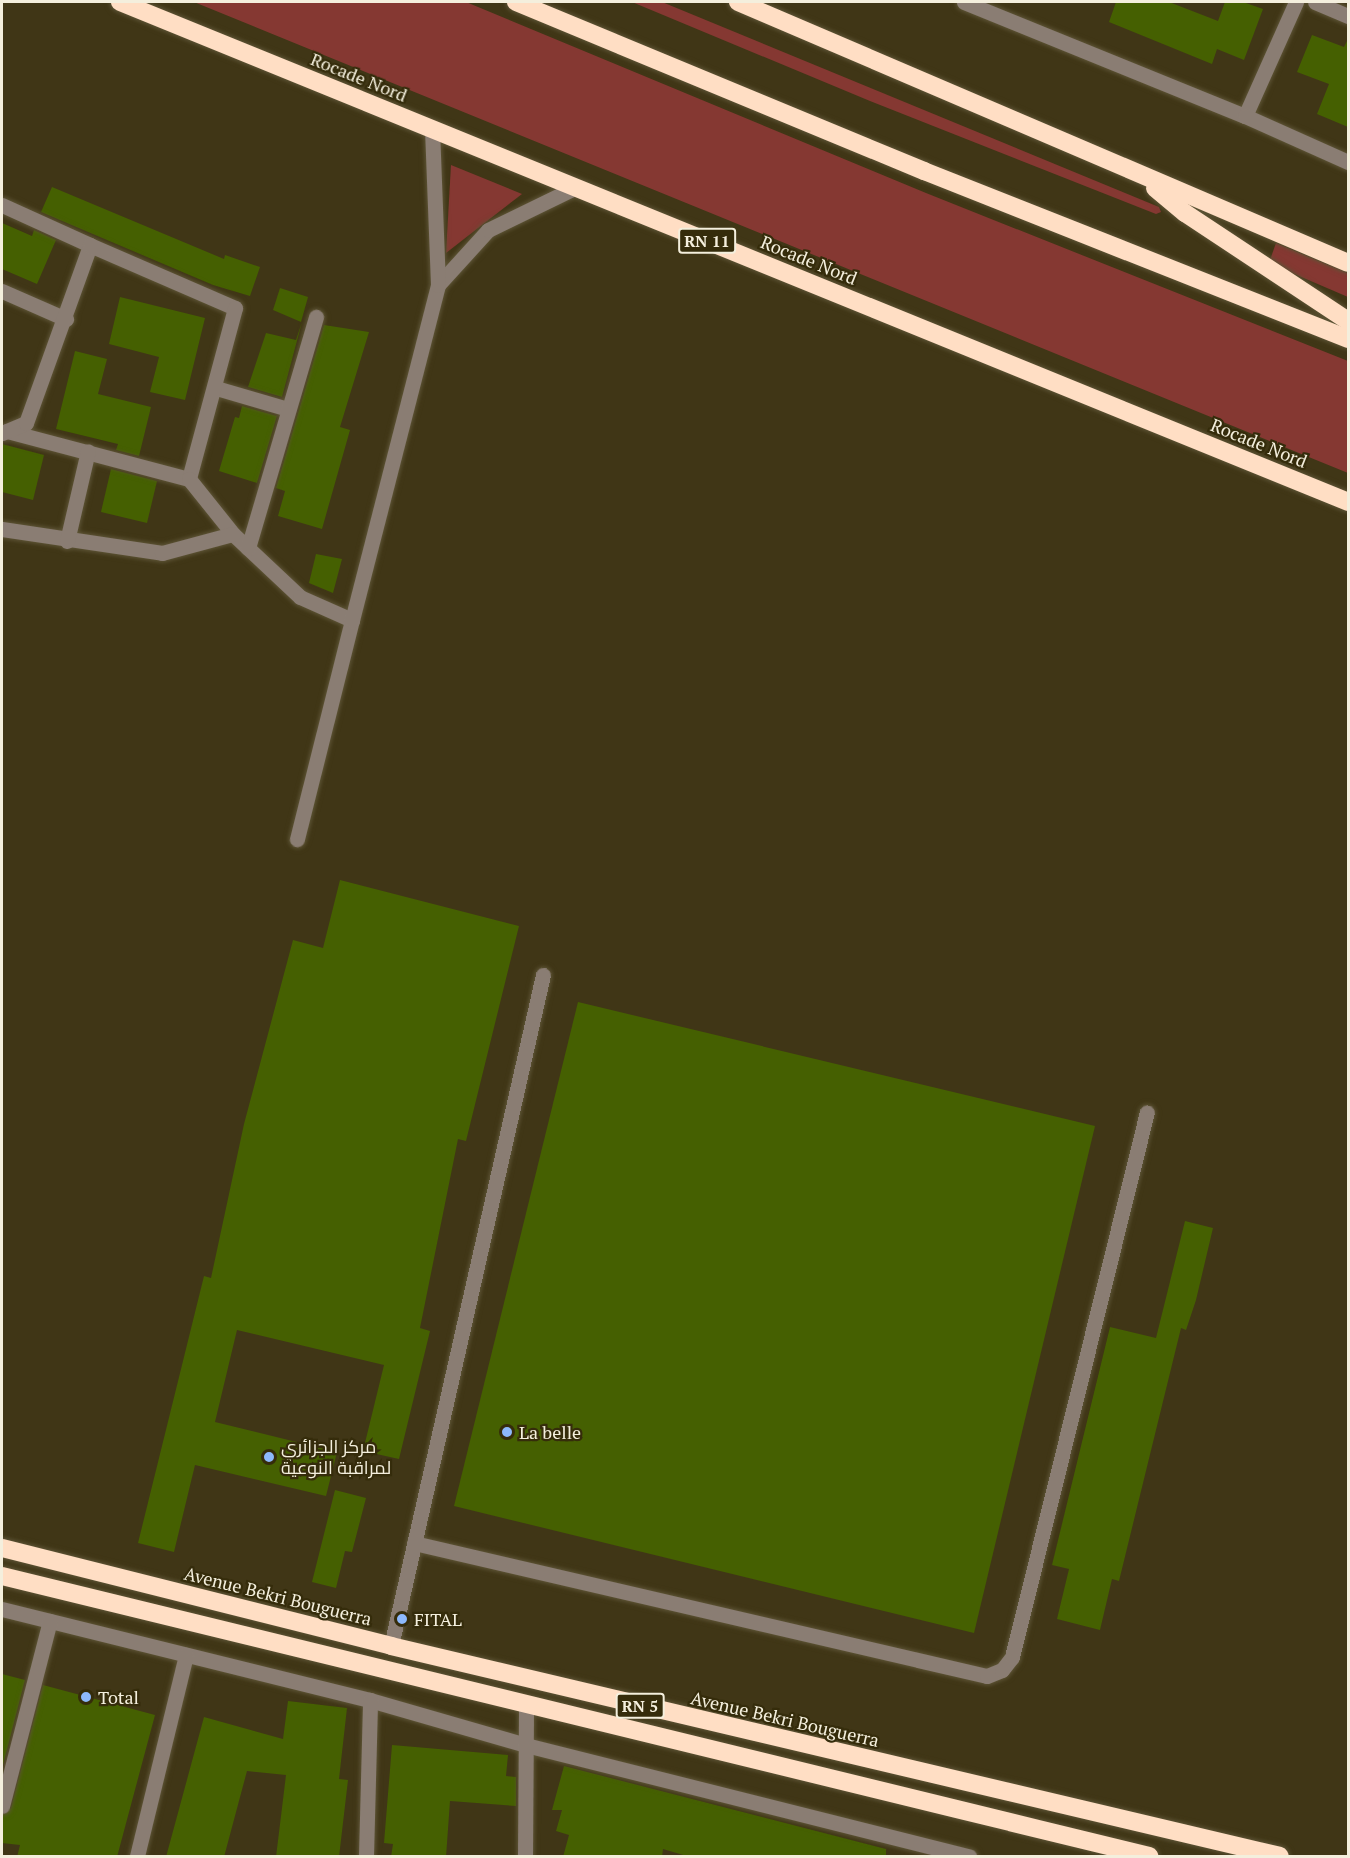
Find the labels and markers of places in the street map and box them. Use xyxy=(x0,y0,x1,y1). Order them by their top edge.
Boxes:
place label: La belle xyxy=(519,1421,581,1443)
marker: La belle xyxy=(500,1425,514,1439)
place label: مركز الجزائري لمراقبة النوعية xyxy=(281,1436,391,1478)
marker: مركز الجزائري لمراقبة النوعية xyxy=(262,1450,276,1464)
place label: FITAL xyxy=(414,1608,462,1630)
marker: FITAL xyxy=(395,1612,409,1626)
place label: Total xyxy=(98,1686,139,1708)
marker: Total xyxy=(79,1690,93,1704)

